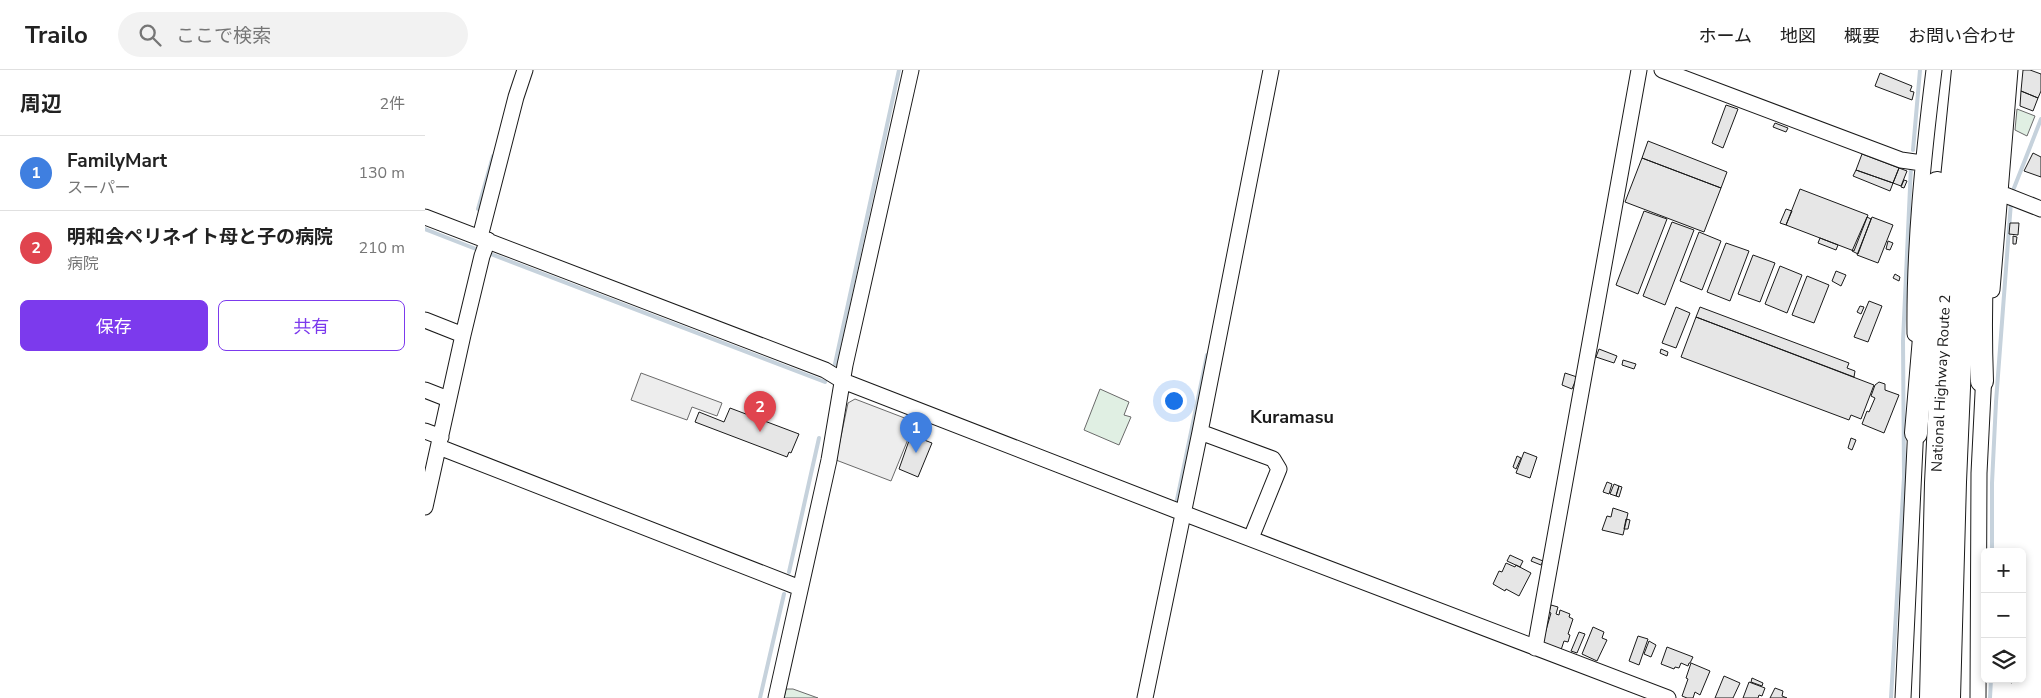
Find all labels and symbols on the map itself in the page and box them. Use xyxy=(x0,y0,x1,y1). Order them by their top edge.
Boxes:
street label: National Highway Route 2 xyxy=(1927,294,1955,472)
your location xyxy=(1161,388,1187,414)
pin: 2 xyxy=(744,391,776,432)
district label: Kuramasu xyxy=(1250,405,1334,429)
pin: 1 xyxy=(900,412,932,453)

